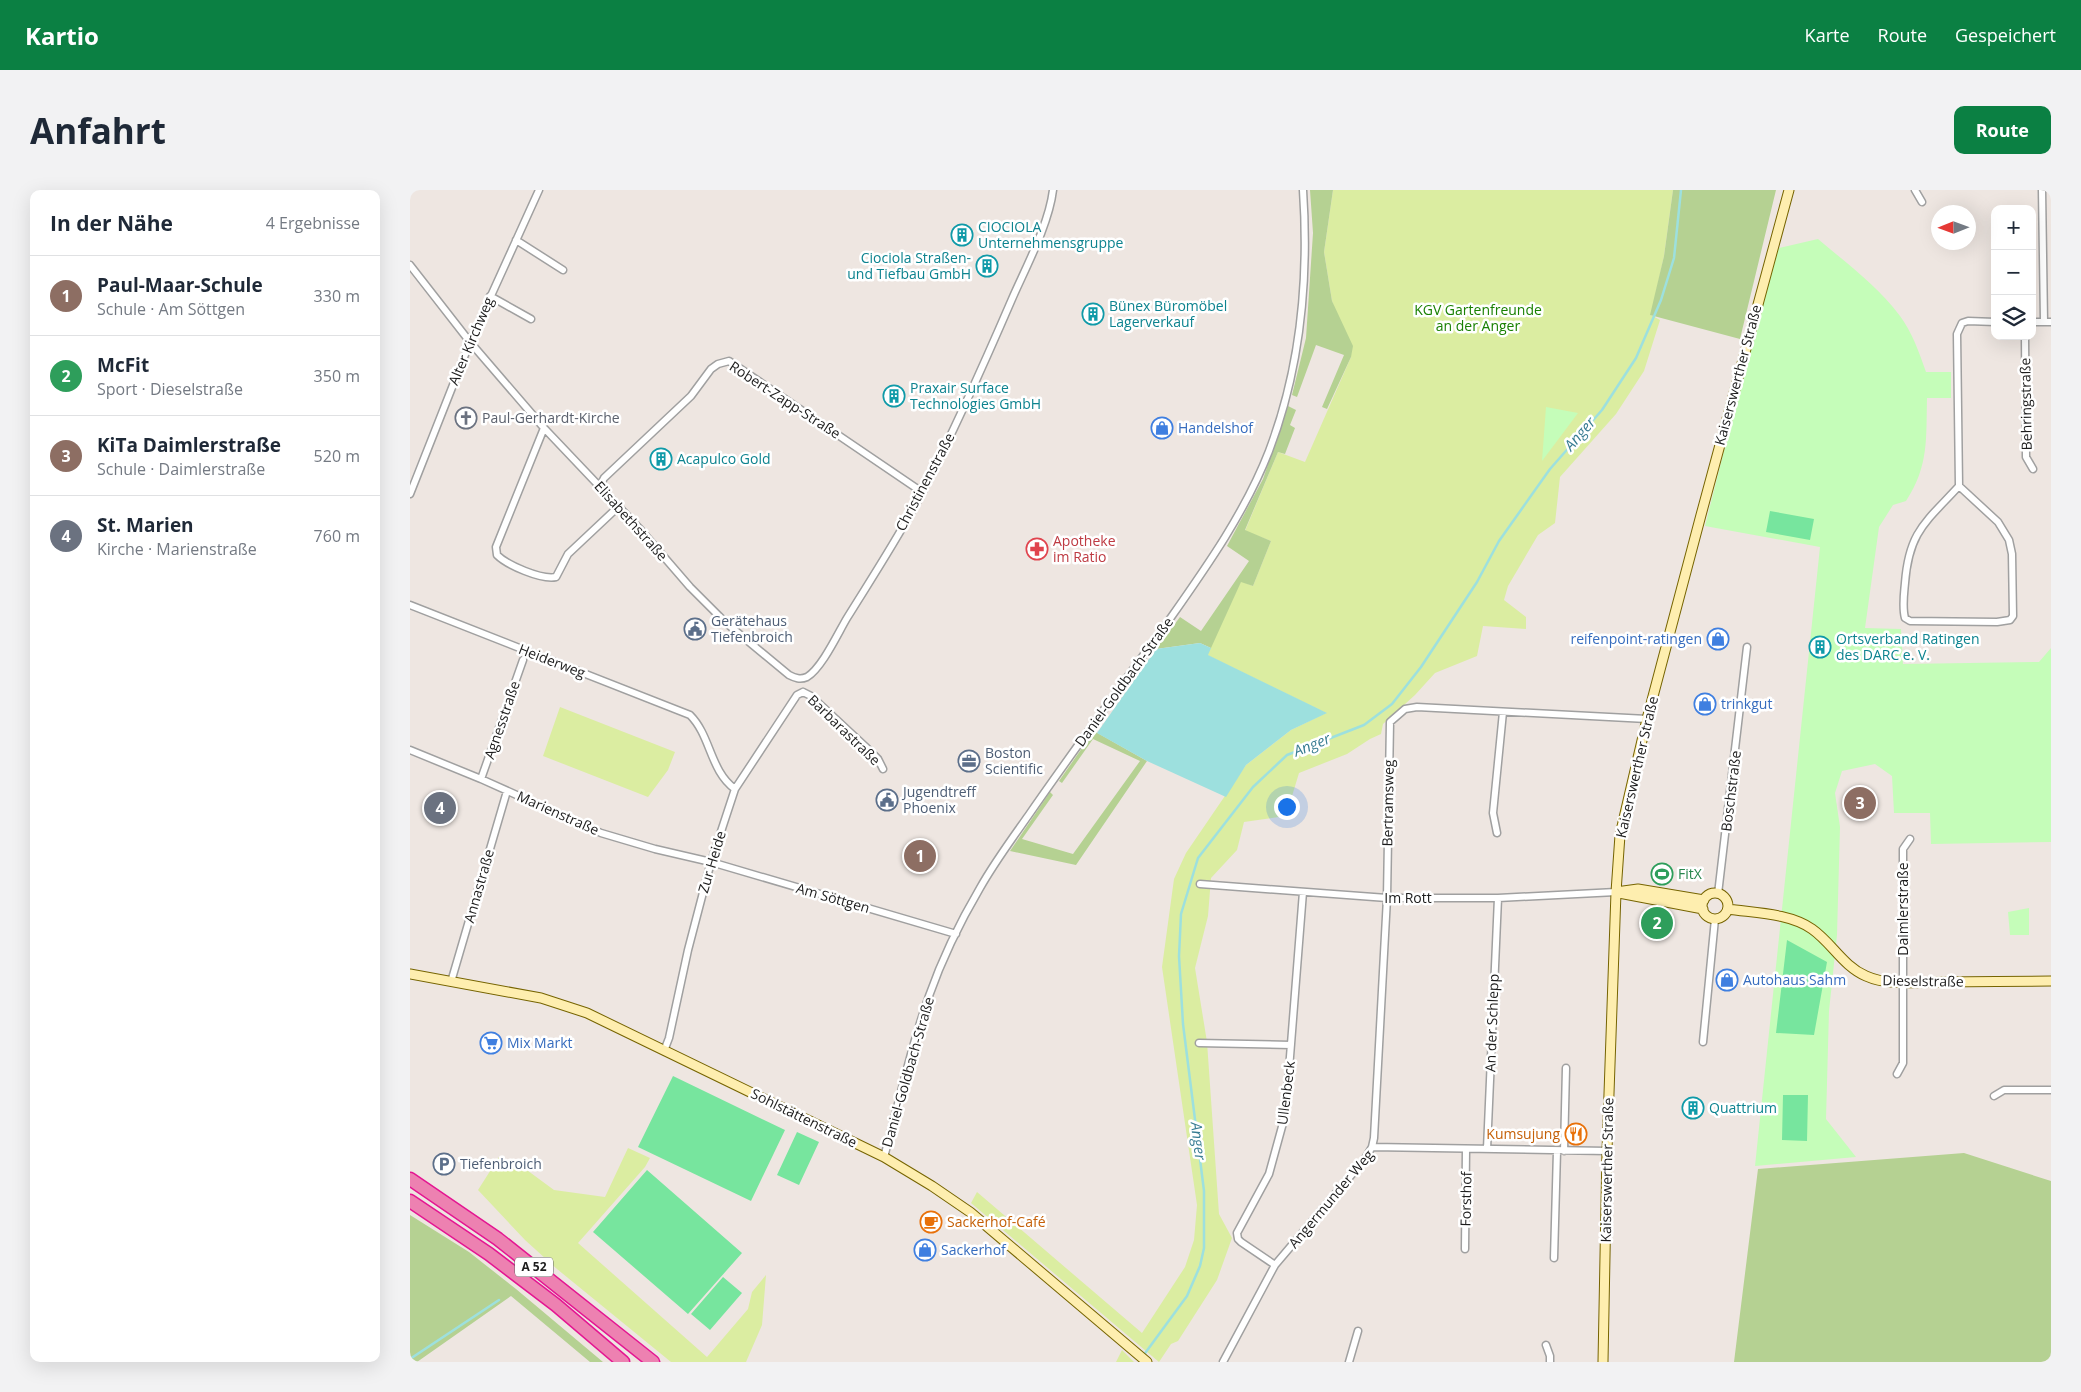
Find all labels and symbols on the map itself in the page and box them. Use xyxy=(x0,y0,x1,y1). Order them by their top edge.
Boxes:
north arrow xyxy=(1931,205,1976,250)
place label: CIOCIOLA Unternehmensgruppe xyxy=(978,217,1124,252)
building icon: CIOCIOLA Unternehmensgruppe xyxy=(950,223,974,247)
place label: Ciociola Straßen- und Tiefbau GmbH xyxy=(847,248,971,283)
building icon: Ciociola Straßen- und Tiefbau GmbH xyxy=(975,254,999,278)
street label: Alter Kirchweg xyxy=(443,293,498,388)
place label: Bünex Büromöbel Lagerverkauf xyxy=(1109,296,1227,331)
park label: KGV Gartenfreunde an der Anger xyxy=(1414,300,1542,335)
building icon: Bünex Büromöbel Lagerverkauf xyxy=(1081,302,1105,326)
street label: Kaiserswerther Straße xyxy=(1710,302,1765,447)
street label: Robert-Zapp-Straße xyxy=(726,357,845,443)
street label: Behringstraße xyxy=(2015,357,2036,451)
place label: Praxair Surface Technologies GmbH xyxy=(910,378,1041,413)
building icon: Praxair Surface Technologies GmbH xyxy=(882,384,906,408)
church icon: Paul-Gerhardt-Kirche xyxy=(454,406,478,430)
place label: Paul-Gerhardt-Kirche xyxy=(482,408,620,427)
water label: Anger xyxy=(1559,412,1600,455)
shop icon: Handelshof xyxy=(1150,416,1174,440)
place label: Handelshof xyxy=(1178,418,1254,437)
street label: Christinenstraße xyxy=(891,429,959,534)
building icon: Acapulco Gold xyxy=(649,447,673,471)
place label: Acapulco Gold xyxy=(677,449,771,468)
street label: Elisabethstraße xyxy=(591,477,672,565)
place label: Apotheke im Ratio xyxy=(1053,531,1116,566)
pharmacy icon: Apotheke im Ratio xyxy=(1025,537,1049,561)
place label: Gerätehaus Tiefenbroich xyxy=(711,611,793,646)
street label: Daniel-Goldbach-Straße xyxy=(1070,613,1177,750)
public building icon: Gerätehaus Tiefenbroich xyxy=(683,617,707,641)
shop icon: reifenpoint-ratingen xyxy=(1706,627,1730,651)
place label: reifenpoint-ratingen xyxy=(1570,629,1702,648)
place label: Ortsverband Ratingen des DARC e. V. xyxy=(1836,629,1980,664)
building icon: Ortsverband Ratingen des DARC e. V. xyxy=(1808,635,1832,659)
street label: Heiderweg xyxy=(516,639,589,682)
street label: Agnesstraße xyxy=(479,678,524,761)
street label: Barbarastraße xyxy=(804,690,885,769)
shop icon: trinkgut xyxy=(1693,692,1717,716)
street label: Kaiserswerther Straße xyxy=(1611,694,1662,840)
place label: trinkgut xyxy=(1721,694,1772,713)
water label: Anger xyxy=(1289,727,1334,761)
place label: Boston Scientific xyxy=(985,743,1043,778)
office icon: Boston Scientific xyxy=(957,749,981,773)
street label: Boschstraße xyxy=(1716,749,1745,832)
street label: Bertramsweg xyxy=(1377,759,1398,847)
place label: Jugendtreff Phoenix xyxy=(901,782,978,817)
pin: 3 xyxy=(1844,784,1876,822)
street label: Marienstraße xyxy=(514,786,602,839)
public building icon: Jugendtreff Phoenix xyxy=(875,788,899,812)
pin: 4 xyxy=(424,789,456,827)
your location xyxy=(1274,794,1300,820)
street label: Zur Heide xyxy=(693,828,730,895)
pin: 1 xyxy=(904,837,936,875)
street label: Annastraße xyxy=(459,847,498,925)
sports icon: FitX xyxy=(1650,862,1674,886)
street label: Daimlerstraße xyxy=(1893,862,1912,956)
place label: FitX xyxy=(1678,864,1703,883)
street label: Am Söttgen xyxy=(794,878,872,917)
street label: Im Rott xyxy=(1384,888,1432,907)
pin: 2 xyxy=(1641,904,1673,942)
shop icon: Autohaus Sahm xyxy=(1715,968,1739,992)
place label: Autohaus Sahm xyxy=(1743,970,1846,989)
street label: Dieselstraße xyxy=(1882,970,1964,991)
street label: An der Schlepp xyxy=(1480,974,1503,1072)
street label: Daniel-Goldbach-Straße xyxy=(877,994,938,1149)
supermarket icon: Mix Markt xyxy=(479,1031,503,1055)
place label: Mix Markt xyxy=(507,1033,573,1052)
street label: Ullenbeck xyxy=(1272,1059,1299,1126)
street label: Sohlstättenstraße xyxy=(748,1084,861,1152)
building icon: Quattrium xyxy=(1681,1096,1705,1120)
street label: Kaiserswerther Straße xyxy=(1596,1097,1617,1243)
place label: Quattrium xyxy=(1709,1098,1777,1117)
water label: Anger xyxy=(1187,1120,1211,1162)
restaurant icon: Kumsujung xyxy=(1564,1122,1588,1146)
place label: Kumsujung xyxy=(1486,1124,1560,1143)
street label: Angermunder Weg xyxy=(1284,1145,1378,1252)
parking icon: Tiefenbroich xyxy=(432,1152,456,1176)
place label: Tiefenbroich xyxy=(460,1154,542,1173)
street label: Forsthof xyxy=(1456,1170,1475,1227)
cafe icon: Sackerhof-Café xyxy=(919,1210,943,1234)
place label: Sackerhof-Café xyxy=(947,1212,1046,1231)
shop icon: Sackerhof xyxy=(913,1238,937,1262)
place label: Sackerhof xyxy=(941,1240,1007,1259)
road number: A 52 xyxy=(515,1258,553,1276)

